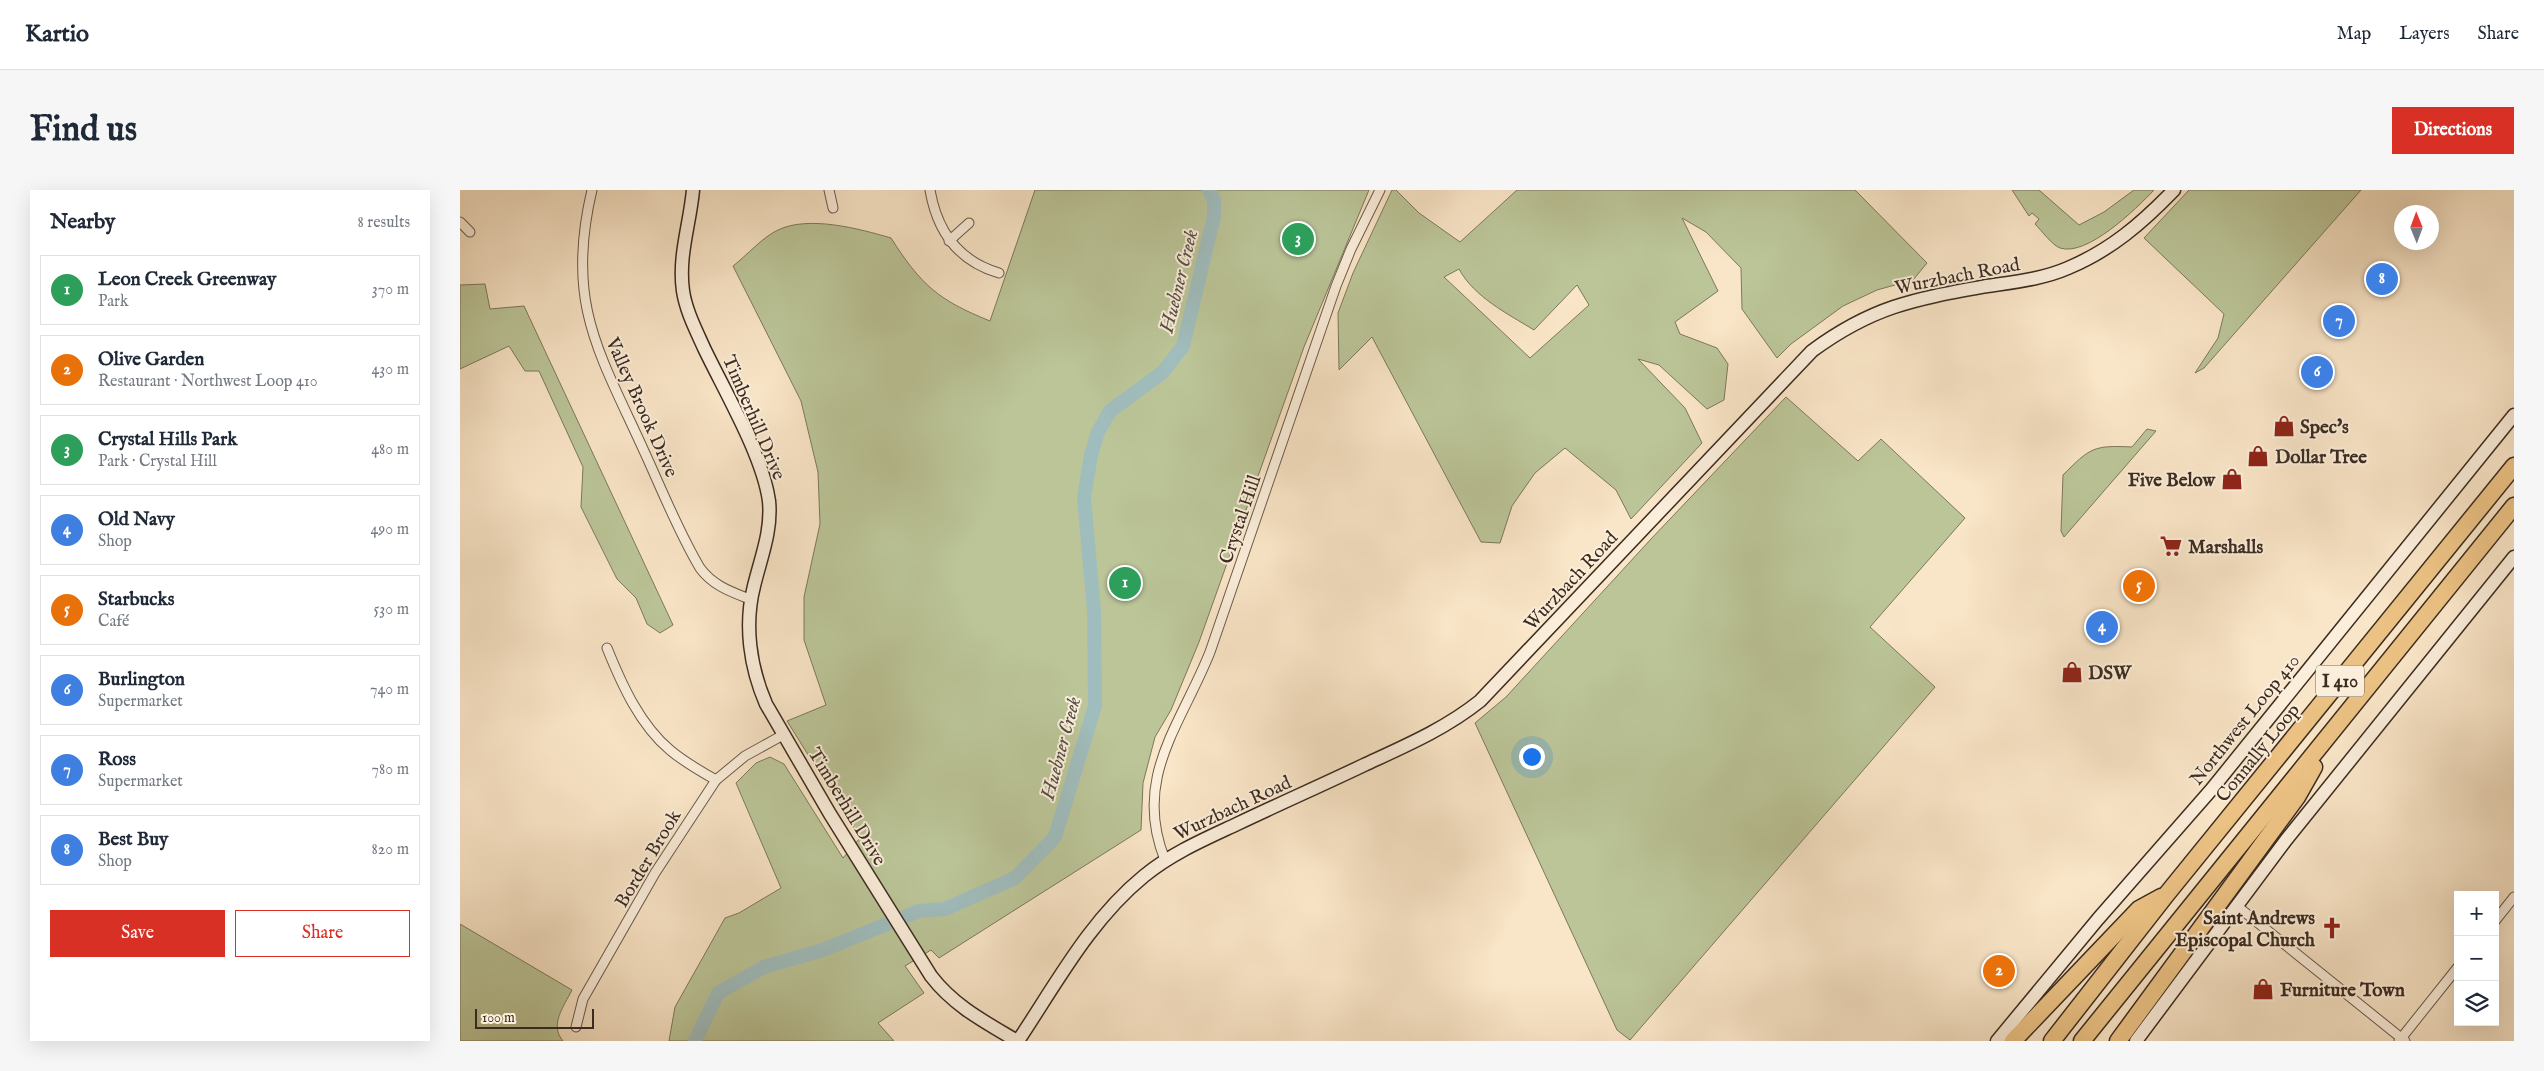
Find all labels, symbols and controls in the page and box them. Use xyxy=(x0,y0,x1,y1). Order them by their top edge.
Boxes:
text: Kartio xyxy=(25,19,89,50)
text: Map xyxy=(2337,23,2371,46)
text: Layers xyxy=(2399,23,2450,46)
text: Share xyxy=(2478,23,2519,46)
button: Directions xyxy=(2392,107,2514,154)
text: Find us xyxy=(30,108,137,153)
north arrow xyxy=(2394,205,2439,250)
text: Nearby xyxy=(50,209,115,236)
text: 8 results xyxy=(358,213,410,233)
pin: 3 xyxy=(1282,220,1314,258)
water label: Huebner Creek xyxy=(1154,227,1204,336)
street label: Wurzbach Road xyxy=(1893,253,2023,301)
pin: 8 xyxy=(2366,260,2398,298)
text: Leon Creek Greenway xyxy=(98,268,276,292)
text: 1 xyxy=(64,280,70,300)
text: 370 m xyxy=(372,280,409,300)
text: Park xyxy=(98,292,128,312)
pin: 7 xyxy=(2323,302,2355,340)
street label: Valley Brook Drive xyxy=(599,333,683,482)
text: Olive Garden xyxy=(98,348,204,372)
street label: Timberhill Drive xyxy=(716,352,790,484)
pin: 6 xyxy=(2301,353,2333,391)
text: 2 xyxy=(63,360,71,380)
text: 430 m xyxy=(371,360,409,380)
text: Restaurant · Northwest Loop 410 xyxy=(98,372,318,392)
shop icon: Spec's xyxy=(2271,413,2297,439)
place label: Spec's xyxy=(2300,416,2349,440)
text: Crystal Hills Park xyxy=(98,428,237,452)
text: 3 xyxy=(64,440,70,460)
text: 480 m xyxy=(371,440,409,460)
shop icon: Dollar Tree xyxy=(2245,443,2271,469)
place label: Dollar Tree xyxy=(2275,446,2367,470)
text: Park · Crystal Hill xyxy=(98,452,217,472)
shop icon: Five Below xyxy=(2219,466,2245,492)
place label: Five Below xyxy=(2128,469,2217,493)
street label: Crystal Hill xyxy=(1215,471,1268,567)
text: Old Navy xyxy=(98,508,175,532)
text: 4 xyxy=(63,520,71,540)
text: 490 m xyxy=(370,520,409,540)
street label: Wurzbach Road xyxy=(1519,526,1624,636)
text: Shop xyxy=(98,532,132,552)
supermarket icon: Marshalls xyxy=(2158,533,2184,559)
place label: Marshalls xyxy=(2188,536,2263,560)
pin: 1 xyxy=(1109,564,1141,602)
pin: 5 xyxy=(2123,567,2155,605)
text: Starbucks xyxy=(98,588,174,612)
text: 5 xyxy=(64,600,70,620)
text: 530 m xyxy=(374,600,409,620)
pin: 4 xyxy=(2086,608,2118,646)
text: Café xyxy=(98,612,129,632)
street label: Northwest Loop 410 xyxy=(2185,650,2306,791)
shop icon: DSW xyxy=(2059,659,2085,685)
place label: DSW xyxy=(2088,662,2133,686)
road number: I 410 xyxy=(2316,666,2364,696)
text: Burlington xyxy=(98,668,185,692)
text: 6 xyxy=(64,680,70,700)
text: 740 m xyxy=(370,680,409,700)
text: Supermarket xyxy=(98,692,183,712)
water label: Huebner Creek xyxy=(1035,694,1087,803)
street label: Connally Loop xyxy=(2211,699,2306,808)
street label: Timberhill Drive xyxy=(802,744,891,871)
your location xyxy=(1519,744,1545,770)
text: Ross xyxy=(98,748,136,772)
text: 7 xyxy=(63,760,71,780)
text: 780 m xyxy=(372,760,409,780)
street label: Wurzbach Road xyxy=(1170,771,1296,847)
text: Supermarket xyxy=(98,772,183,792)
street label: Border Brook xyxy=(610,805,688,912)
text: Best Buy xyxy=(98,828,168,852)
text: 8 xyxy=(64,840,70,860)
text: 820 m xyxy=(372,840,409,860)
text: Shop xyxy=(98,852,132,872)
map controls xyxy=(2454,891,2499,1026)
button: + xyxy=(2454,891,2499,936)
place label: Saint Andrews Episcopal Church xyxy=(2175,907,2316,953)
button: Save xyxy=(50,910,225,957)
button: Share xyxy=(235,910,410,957)
church icon: Saint Andrews Episcopal Church xyxy=(2319,915,2345,941)
button: − xyxy=(2454,936,2499,981)
pin: 2 xyxy=(1983,952,2015,990)
shop icon: Furniture Town xyxy=(2250,976,2276,1002)
place label: Furniture Town xyxy=(2280,979,2405,1003)
button: layers xyxy=(2454,981,2499,1026)
scale bar xyxy=(475,1006,594,1029)
text: 100 m xyxy=(482,1009,515,1027)

